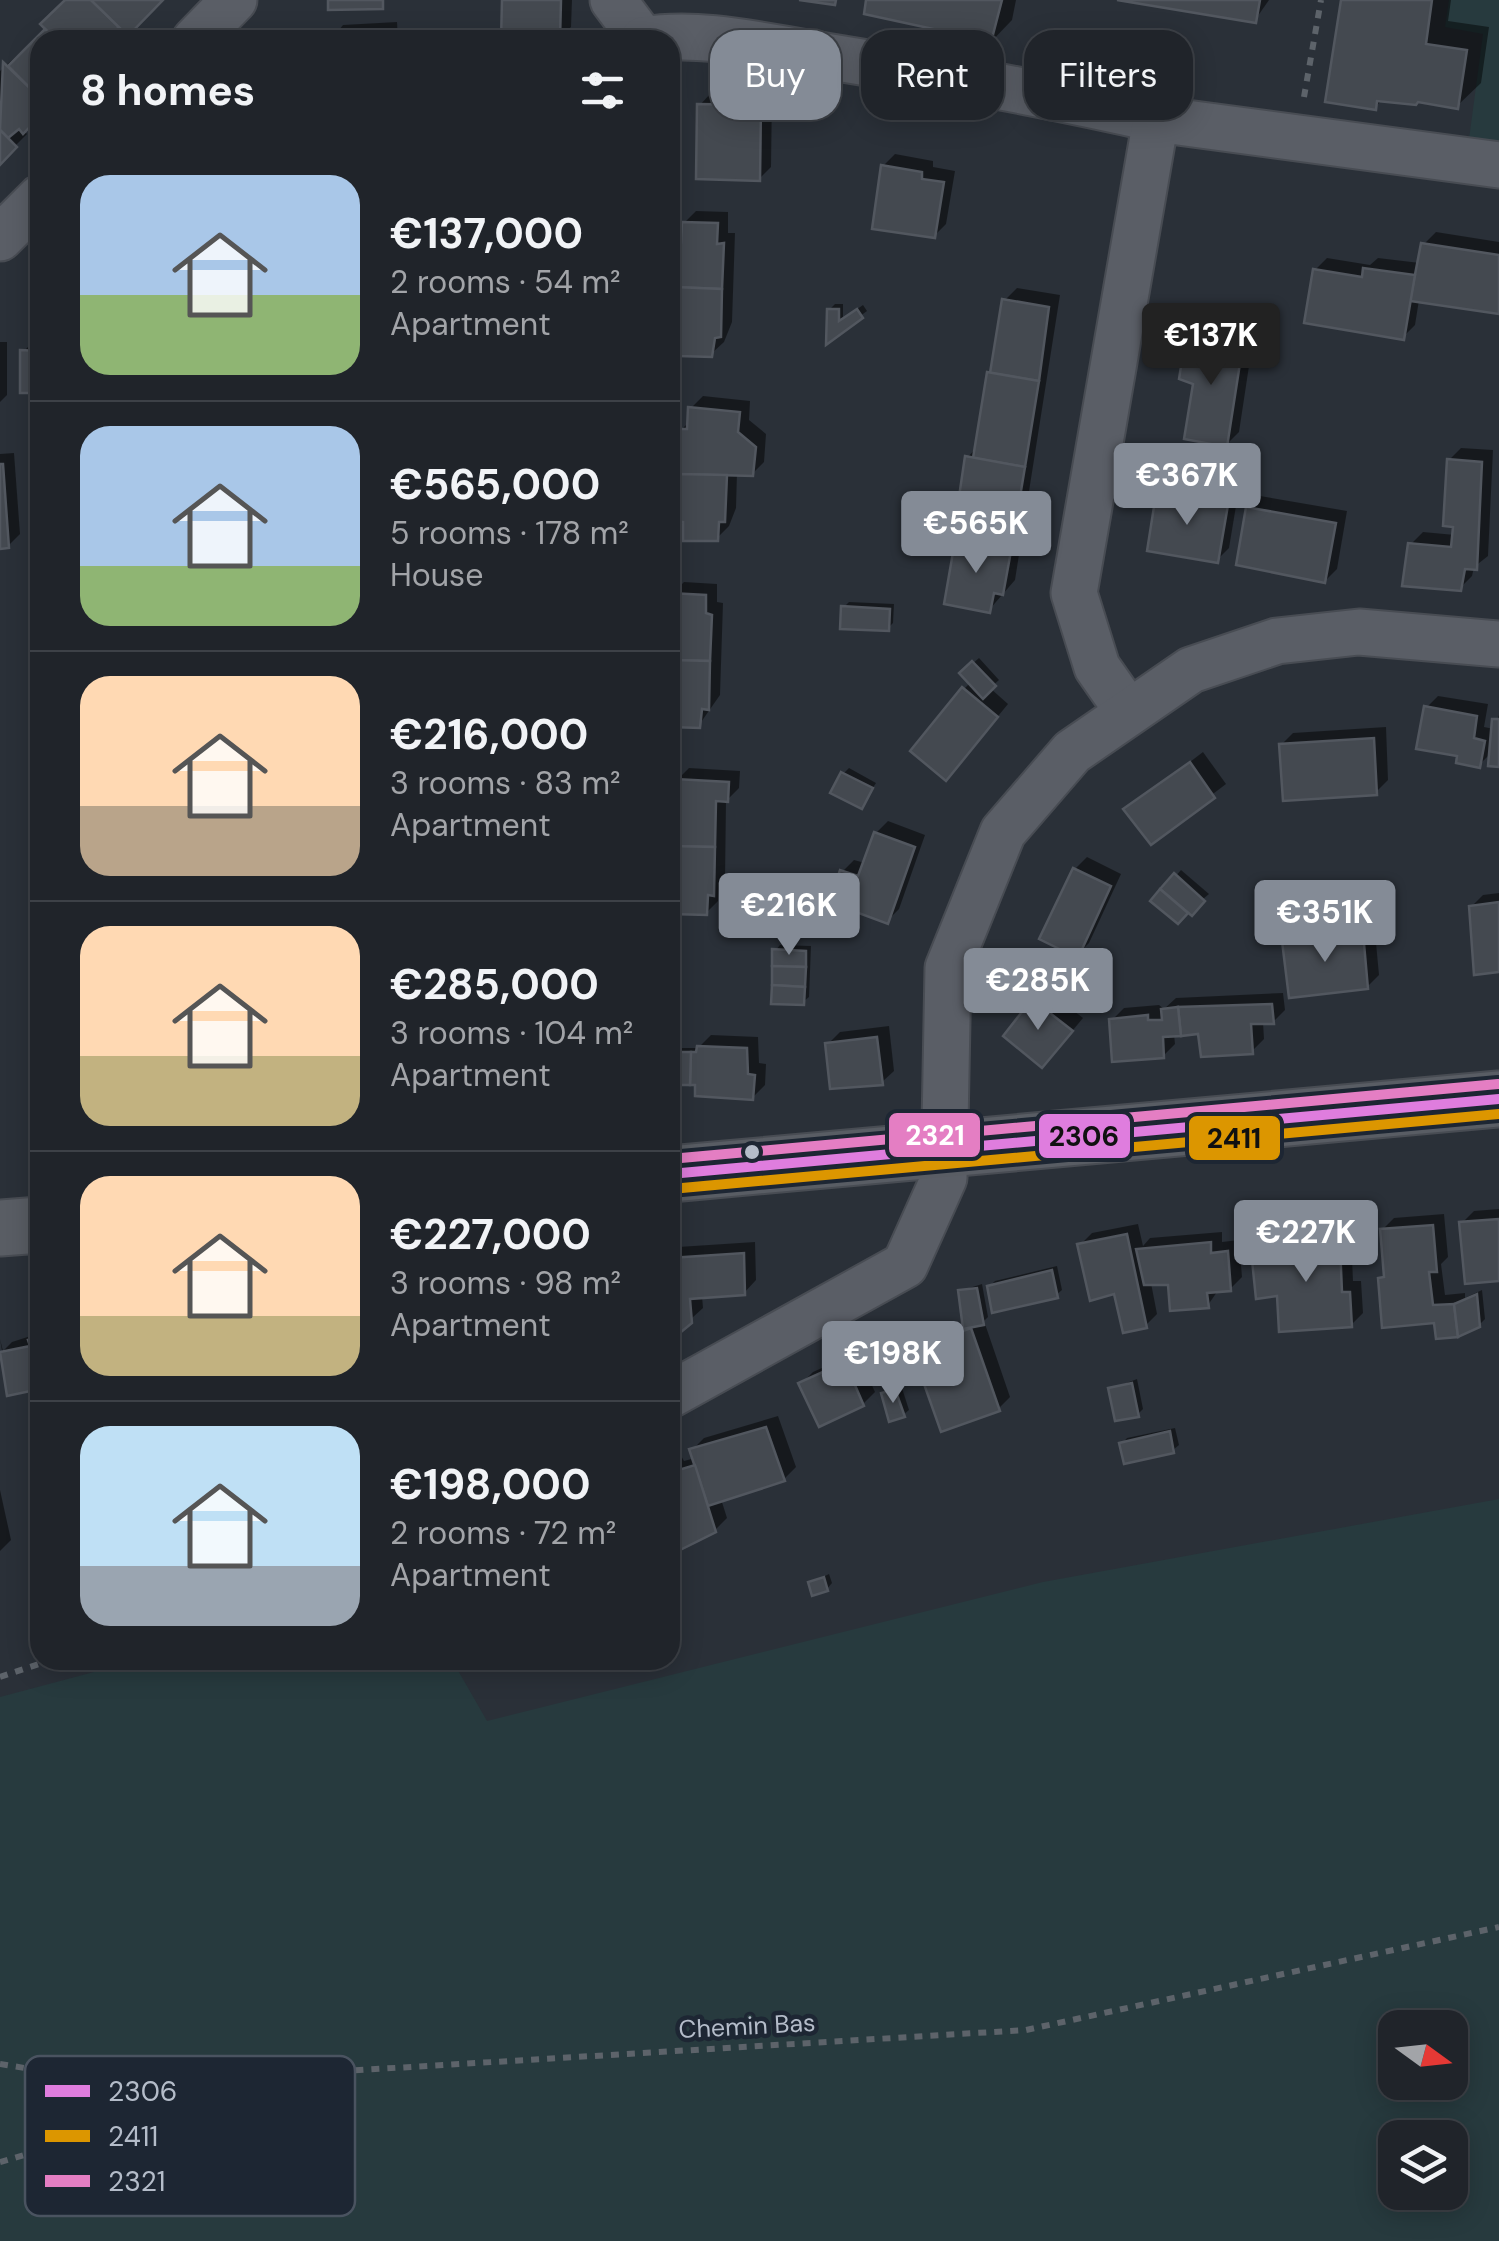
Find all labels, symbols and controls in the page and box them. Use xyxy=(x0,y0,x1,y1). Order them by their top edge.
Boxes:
chip: Buy xyxy=(710,30,841,120)
chip: Rent xyxy=(861,30,1004,120)
chip: Filters xyxy=(1024,30,1193,120)
text: 8 homes xyxy=(80,63,255,118)
icon: filters xyxy=(575,63,630,118)
text: €137,000 xyxy=(390,206,583,261)
icon: home xyxy=(160,215,280,335)
text: 2 rooms · 54 m² xyxy=(390,261,621,303)
text: Apartment xyxy=(390,303,551,345)
pin: €137K xyxy=(1141,303,1281,388)
text: €137K xyxy=(1164,314,1258,356)
pin: €367K xyxy=(1117,443,1257,528)
text: €367K xyxy=(1136,454,1238,496)
text: €565,000 xyxy=(390,457,600,512)
icon: home xyxy=(160,466,280,586)
pin: €565K xyxy=(906,491,1046,576)
text: €565K xyxy=(923,502,1029,544)
text: 5 rooms · 178 m² xyxy=(390,512,629,554)
text: House xyxy=(390,554,483,596)
text: €216,000 xyxy=(390,707,588,762)
icon: home xyxy=(160,716,280,836)
text: 3 rooms · 83 m² xyxy=(390,762,621,804)
text: Apartment xyxy=(390,804,551,846)
pin: €216K xyxy=(719,873,859,958)
pin: €351K xyxy=(1255,880,1395,965)
text: €216K xyxy=(741,884,837,926)
text: €351K xyxy=(1276,891,1374,933)
pin: €285K xyxy=(968,948,1108,1033)
text: €285,000 xyxy=(390,957,599,1012)
text: €285K xyxy=(986,959,1090,1001)
icon: home xyxy=(160,966,280,1086)
text: 3 rooms · 104 m² xyxy=(390,1012,633,1054)
text: Apartment xyxy=(390,1054,551,1096)
line badge: 2321 xyxy=(887,1111,982,1159)
line badge: 2306 xyxy=(1037,1112,1132,1160)
line badge: 2411 xyxy=(1187,1114,1282,1162)
text: 2321 xyxy=(905,1117,965,1154)
text: 2306 xyxy=(1049,1118,1119,1155)
text: 2411 xyxy=(1207,1120,1261,1157)
unlabelled marker xyxy=(742,1142,762,1162)
pin: €227K xyxy=(1236,1200,1376,1285)
text: €227,000 xyxy=(390,1207,591,1262)
text: €227K xyxy=(1256,1211,1356,1253)
icon: home xyxy=(160,1216,280,1336)
text: 3 rooms · 98 m² xyxy=(390,1262,621,1304)
text: Apartment xyxy=(390,1304,551,1346)
pin: €198K xyxy=(823,1321,963,1406)
text: €198K xyxy=(844,1332,942,1374)
text: €198,000 xyxy=(390,1457,590,1512)
icon: home xyxy=(160,1466,280,1586)
text: 2 rooms · 72 m² xyxy=(390,1512,616,1554)
text: Apartment xyxy=(390,1554,551,1596)
street label: Chemin Bas xyxy=(678,2006,816,2046)
north arrow xyxy=(1378,2010,1468,2100)
map controls xyxy=(1378,2010,1468,2210)
legend xyxy=(25,2056,355,2216)
text: 2306 xyxy=(108,2073,177,2110)
text: 2411 xyxy=(108,2118,158,2155)
button: layers xyxy=(1378,2120,1468,2210)
text: 2321 xyxy=(108,2163,166,2200)

